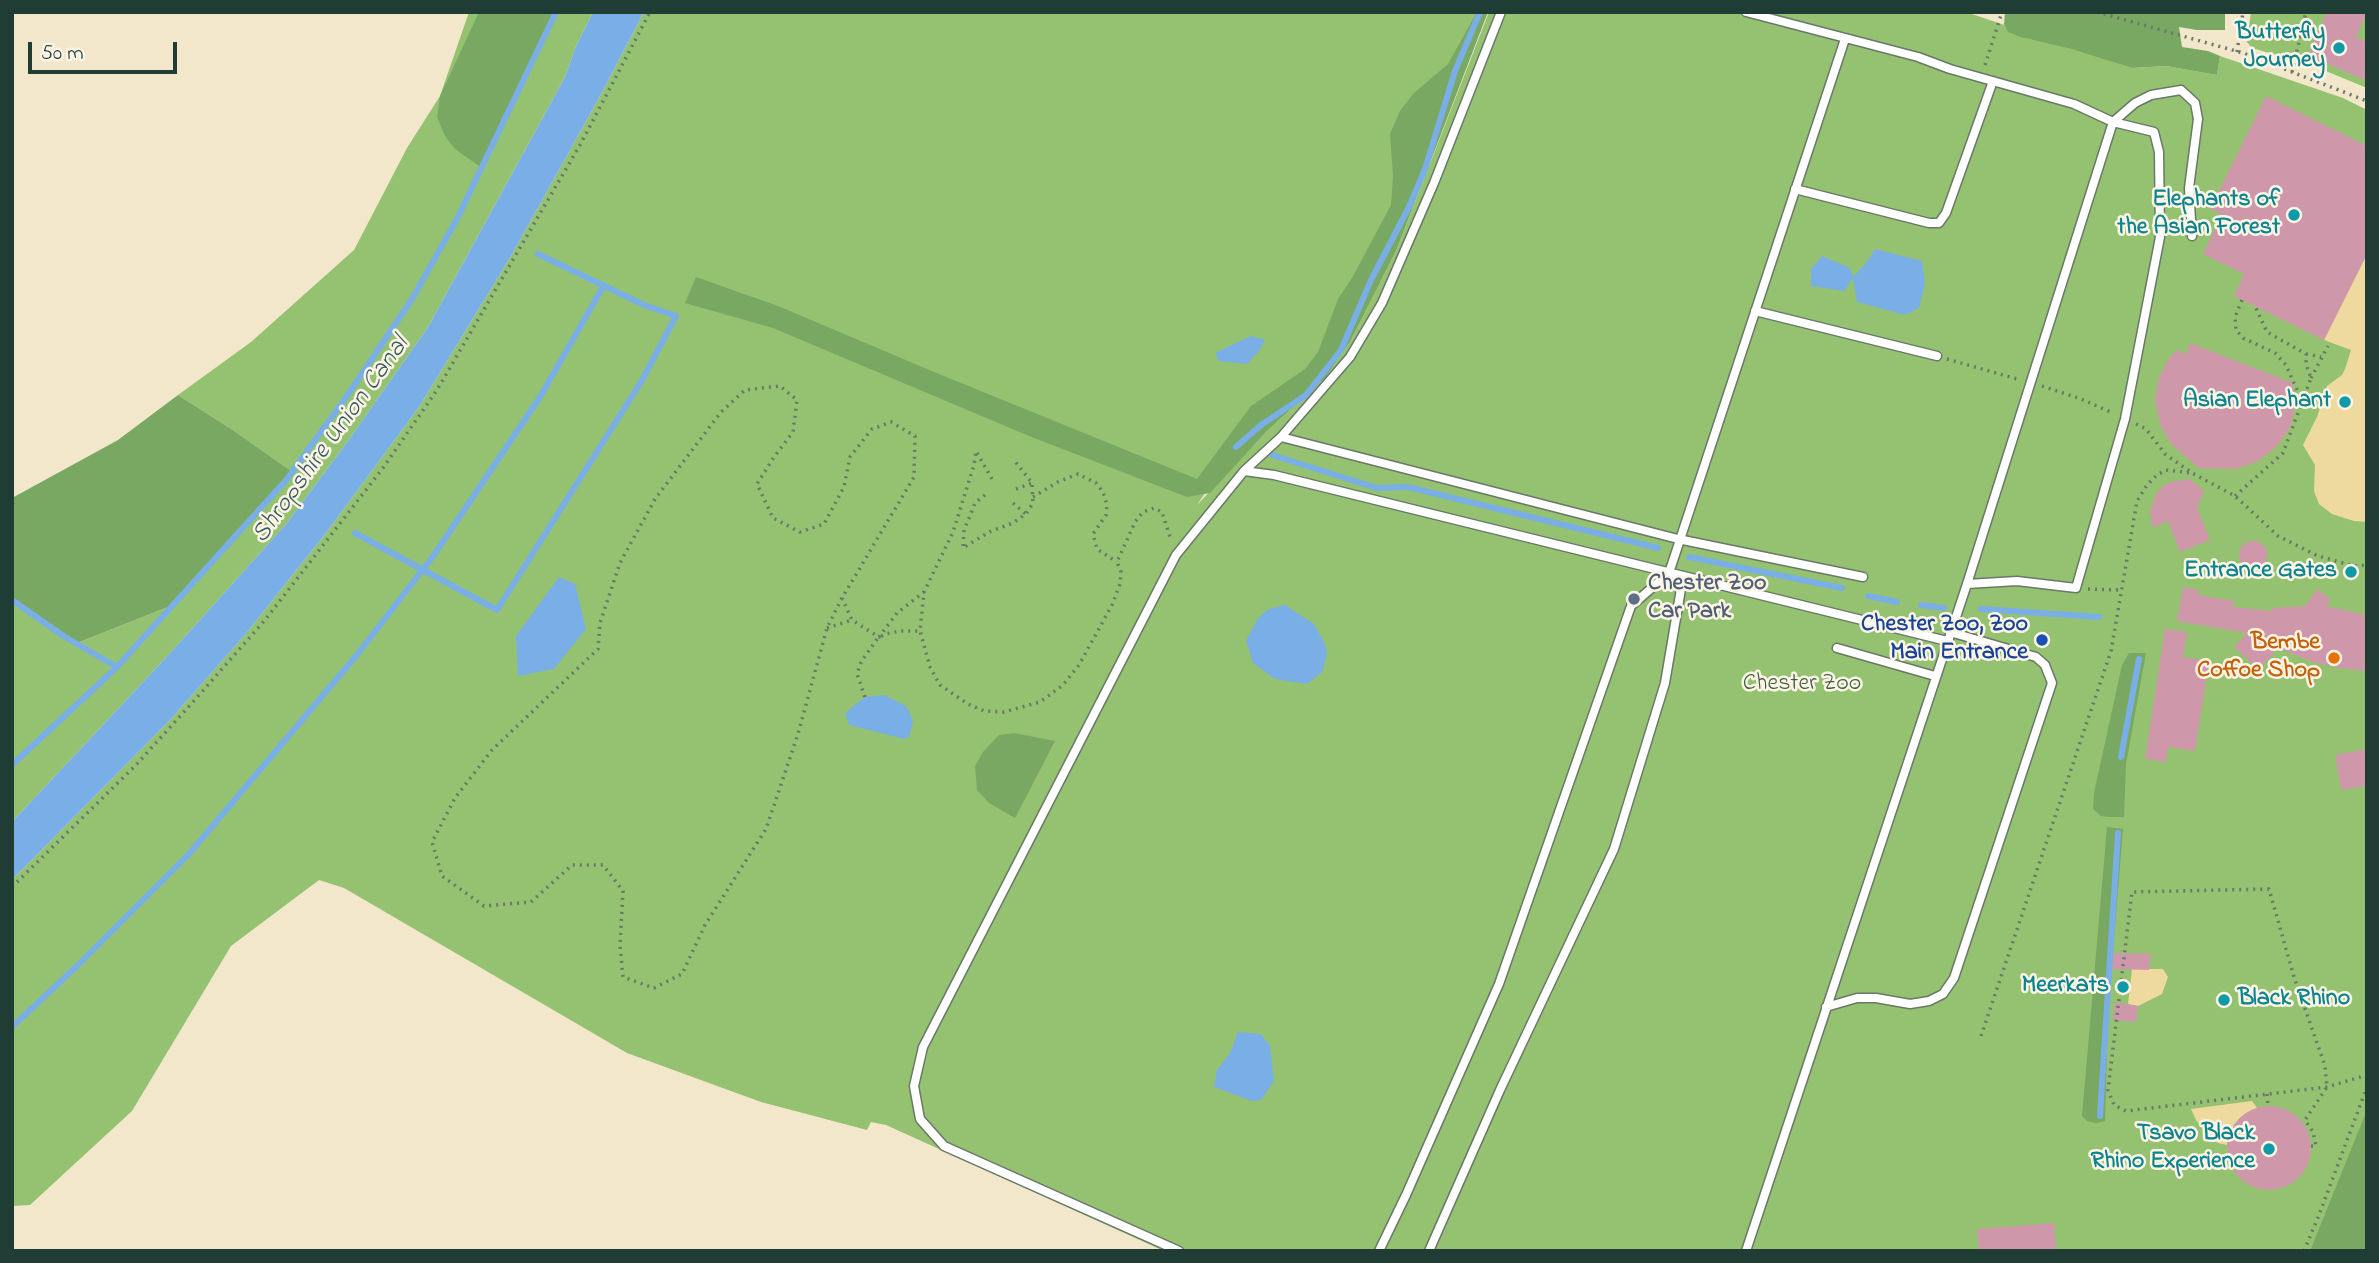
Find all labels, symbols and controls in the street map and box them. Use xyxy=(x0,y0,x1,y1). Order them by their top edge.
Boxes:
place label: Butterfly Journey xyxy=(2235,20,2325,76)
scale bar xyxy=(32,28,180,72)
text: 50 m xyxy=(41,39,84,69)
marker: Butterfly Journey xyxy=(2331,40,2347,56)
place label: Elephants of the Asian Forest xyxy=(2117,187,2280,243)
marker: Elephants of the Asian Forest xyxy=(2286,207,2302,223)
water label: Shropshire Union Canal xyxy=(247,332,417,550)
place label: Asian Elephant xyxy=(2183,388,2331,416)
marker: Asian Elephant xyxy=(2337,394,2353,410)
place label: Entrance Gates xyxy=(2184,558,2337,586)
marker: Entrance Gates xyxy=(2343,564,2359,580)
place label: Chester Zoo Car Park xyxy=(1648,571,1766,627)
marker: Chester Zoo Car Park xyxy=(1626,591,1642,607)
place label: Chester Zoo, Zoo Main Entrance xyxy=(1861,612,2028,668)
place label: Bembe Coffoe Shop xyxy=(2197,630,2320,686)
marker: Chester Zoo, Zoo Main Entrance xyxy=(2034,632,2050,648)
marker: Bembe Coffoe Shop xyxy=(2326,650,2342,666)
park label: Chester Zoo xyxy=(1743,671,1861,699)
place label: Meerkats xyxy=(2022,973,2109,1001)
marker: Meerkats xyxy=(2115,979,2131,995)
place label: Black Rhino xyxy=(2238,986,2350,1014)
marker: Black Rhino xyxy=(2216,992,2232,1008)
place label: Tsavo Black Rhino Experience xyxy=(2091,1121,2255,1177)
marker: Tsavo Black Rhino Experience xyxy=(2261,1141,2277,1157)

